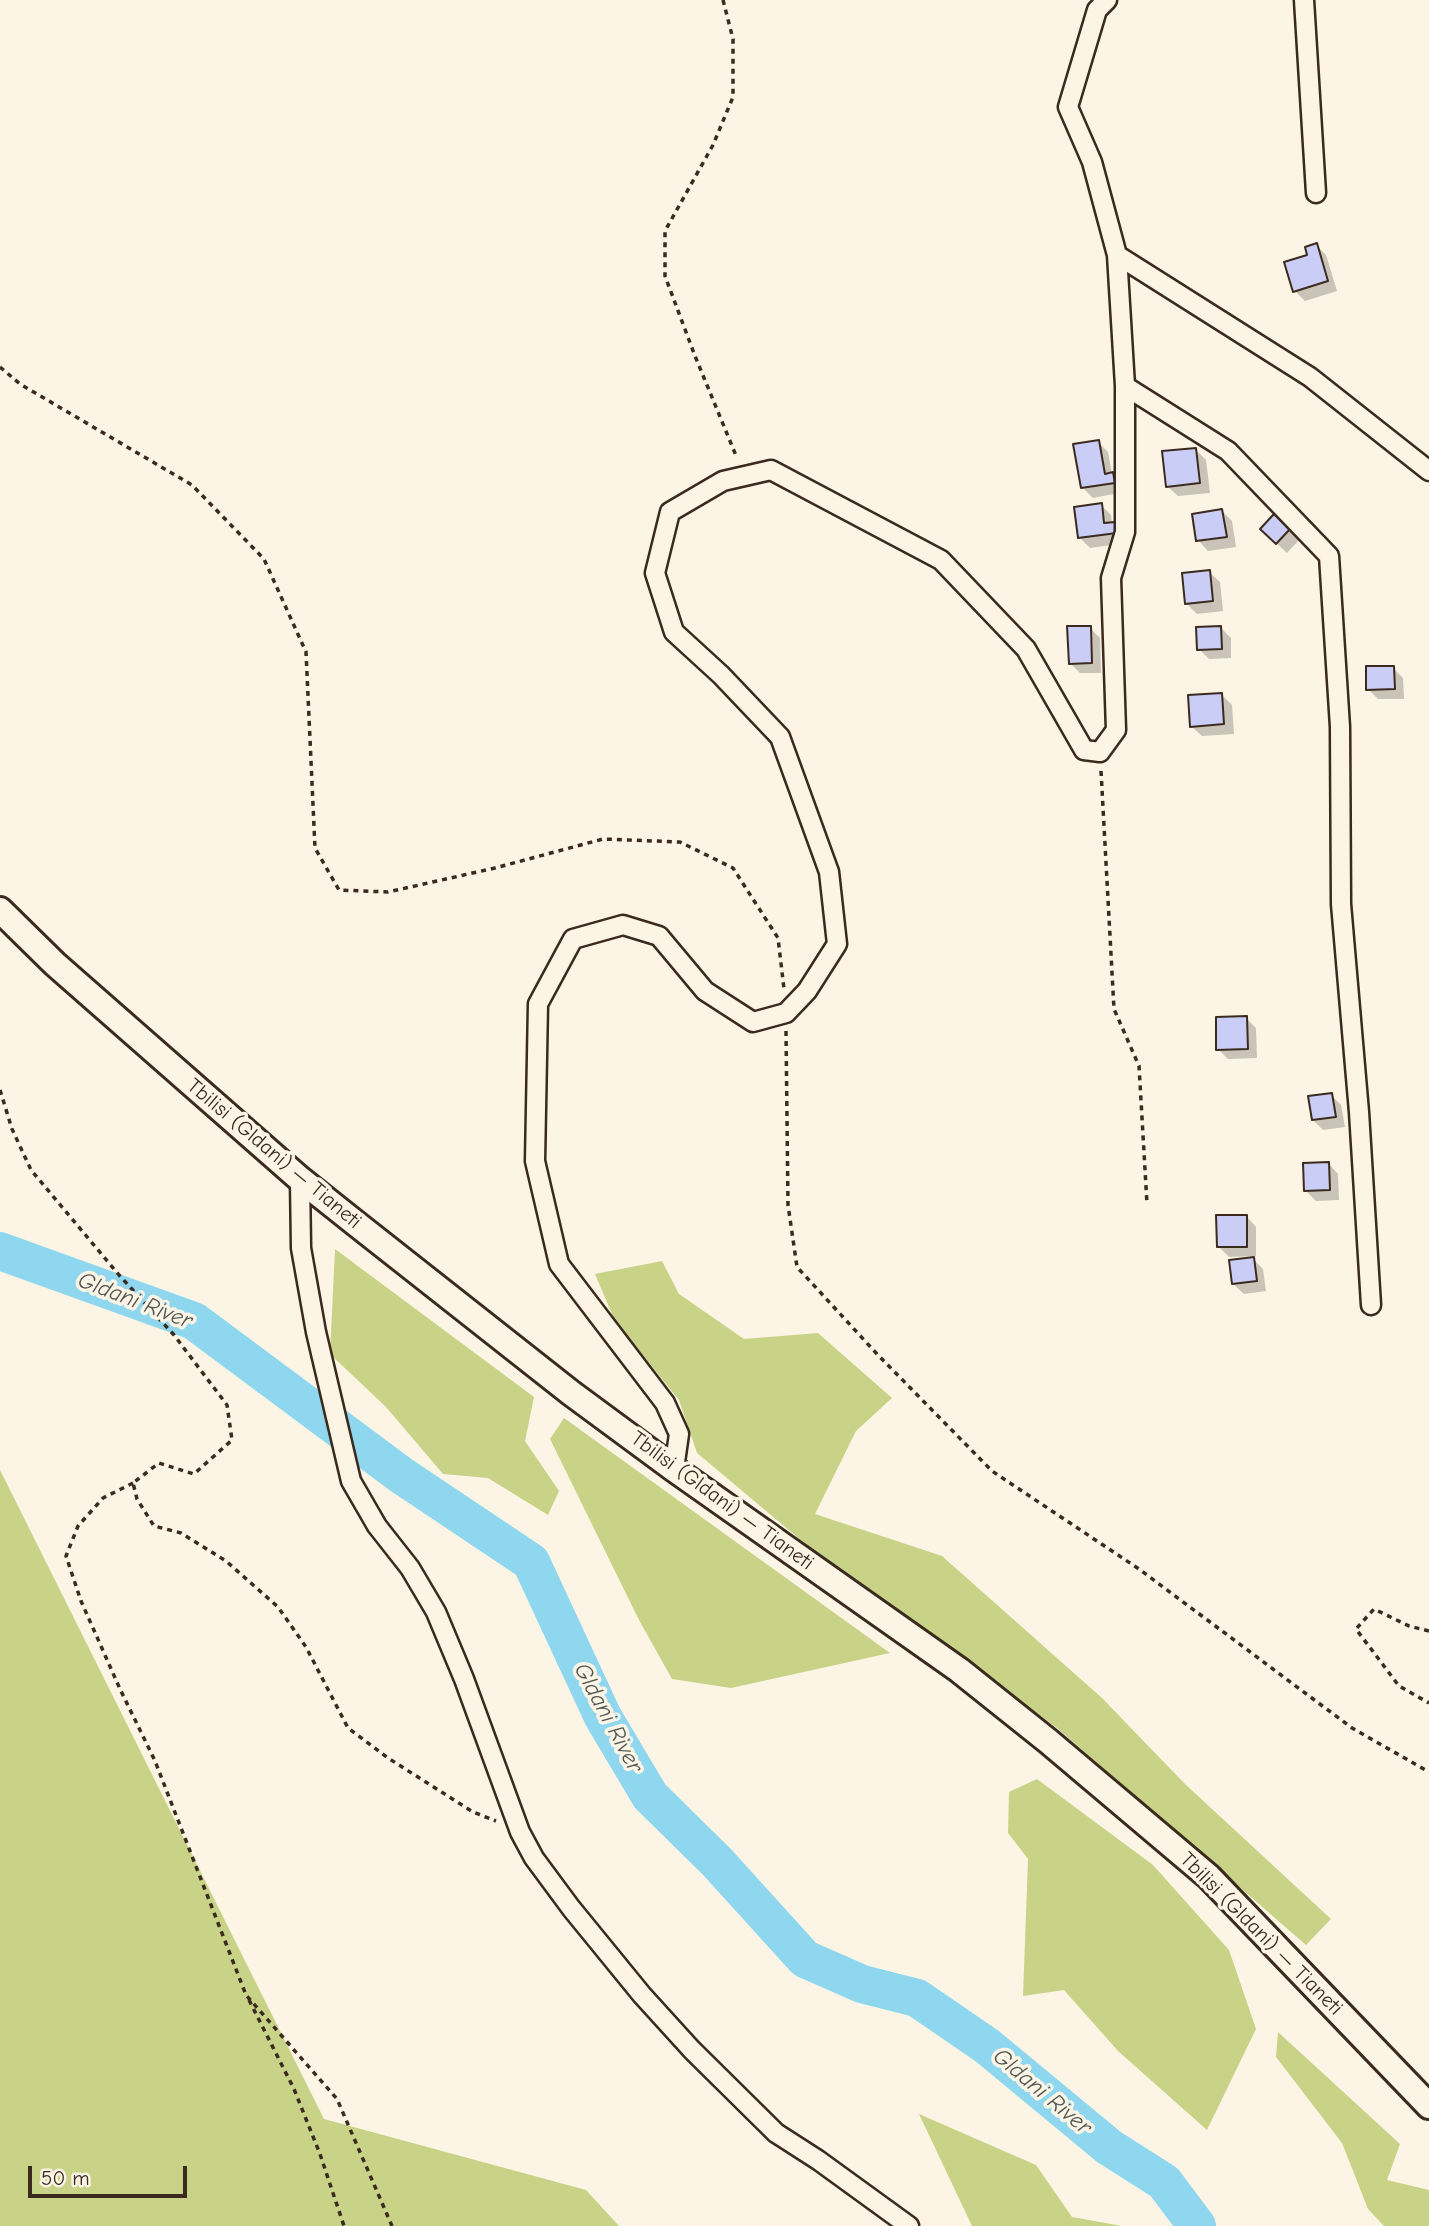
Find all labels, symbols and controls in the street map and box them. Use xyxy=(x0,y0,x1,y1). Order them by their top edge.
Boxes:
street label: Tbilisi (Gldani) — Tianeti xyxy=(182,1074,366,1234)
water label: Gldani River xyxy=(74,1267,196,1335)
street label: Tbilisi (Gldani) — Tianeti xyxy=(626,1426,818,1576)
water label: Gldani River xyxy=(568,1658,648,1778)
street label: Tbilisi (Gldani) — Tianeti xyxy=(1174,1847,1348,2021)
water label: Gldani River xyxy=(987,2043,1097,2141)
scale bar xyxy=(32,2152,191,2196)
text: 50 m xyxy=(41,2166,90,2190)

